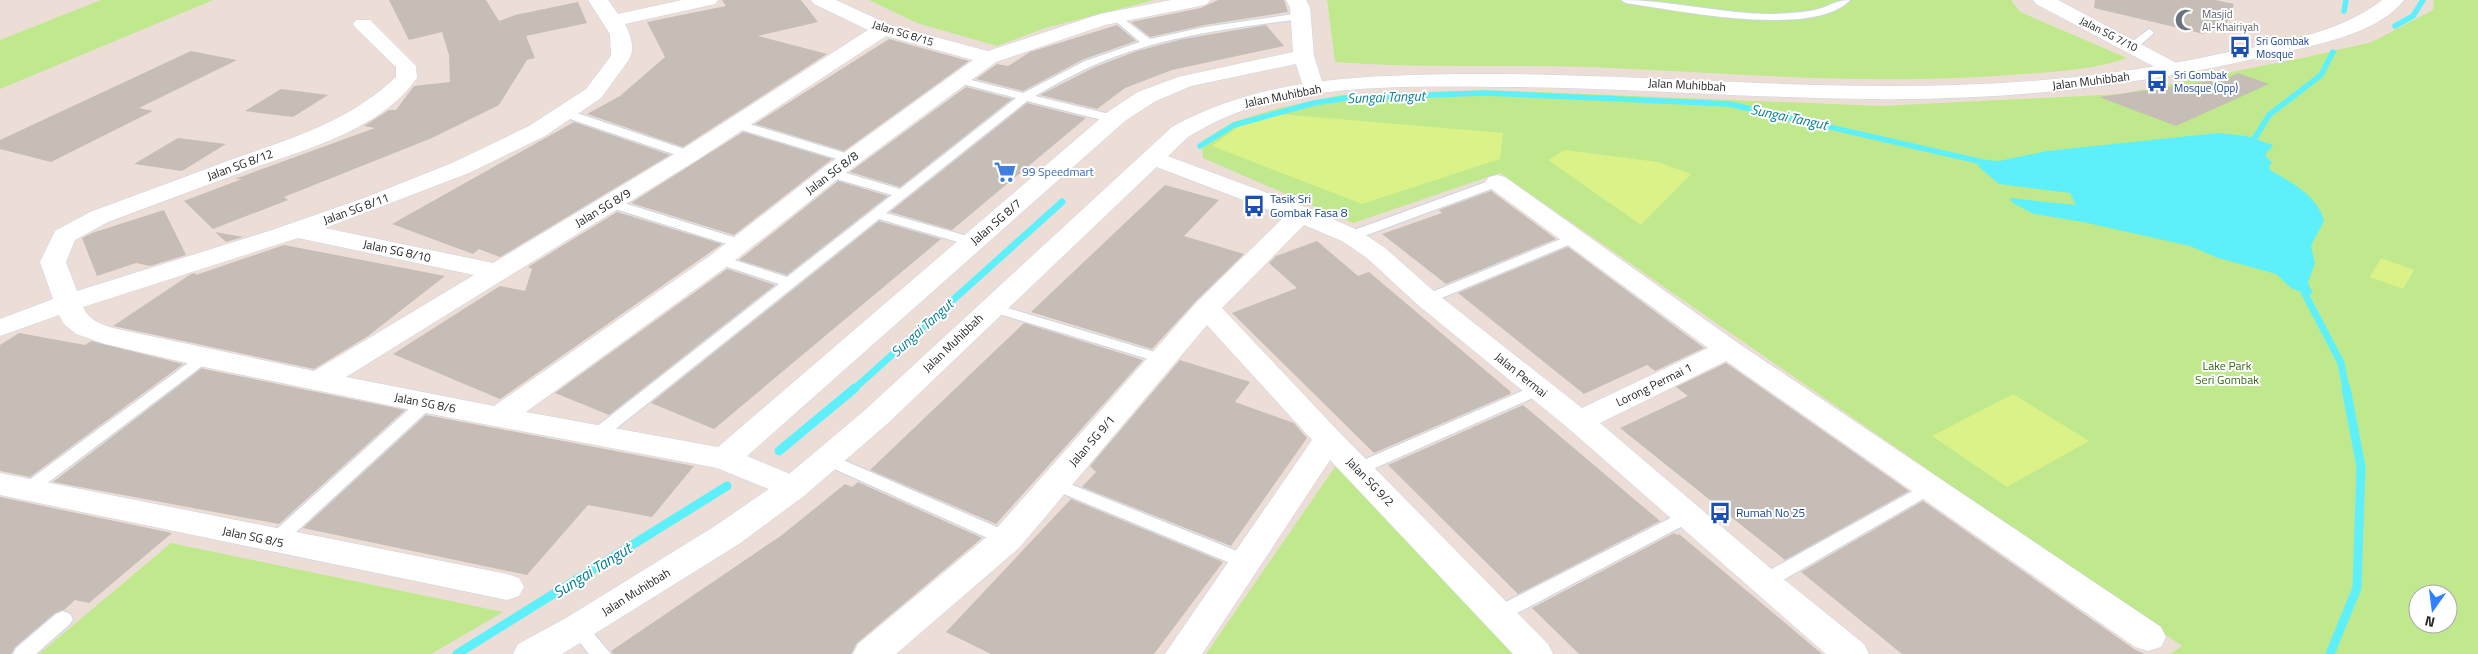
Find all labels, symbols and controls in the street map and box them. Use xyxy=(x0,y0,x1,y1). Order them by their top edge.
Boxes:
place label: Masjid Al-Khairiyah xyxy=(2202,6,2259,35)
mosque icon: Masjid Al-Khairiyah xyxy=(2173,7,2199,33)
street label: Jalan SG 7/10 xyxy=(2077,13,2141,55)
street label: Jalan SG 8/15 xyxy=(870,16,936,50)
place label: Sri Gombak Mosque xyxy=(2256,33,2310,62)
bus stop icon: Sri Gombak Mosque xyxy=(2227,34,2253,60)
street label: Jalan Muhibbah xyxy=(2051,66,2131,95)
place label: Sri Gombak Mosque (Opp) xyxy=(2174,67,2238,96)
bus stop icon: Sri Gombak Mosque (Opp) xyxy=(2144,68,2170,94)
street label: Jalan Muhibbah xyxy=(1648,73,1726,96)
street label: Jalan Muhibbah xyxy=(1243,79,1323,112)
water label: Sungai Tangut xyxy=(1347,85,1427,108)
water label: Sungai Tangut xyxy=(1749,98,1831,135)
street label: Jalan SG 8/12 xyxy=(204,144,275,185)
street label: Jalan SG 8/8 xyxy=(801,146,862,199)
supermarket icon: 99 Speedmart xyxy=(992,159,1018,185)
place label: 99 Speedmart xyxy=(1022,162,1095,181)
street label: Jalan SG 8/9 xyxy=(571,183,635,232)
street label: Jalan SG 8/11 xyxy=(320,188,391,229)
place label: Tasik Sri Gombak Fasa 8 xyxy=(1270,189,1348,222)
bus stop icon: Tasik Sri Gombak Fasa 8 xyxy=(1241,193,1267,219)
street label: Jalan SG 8/7 xyxy=(966,194,1025,249)
street label: Jalan SG 8/10 xyxy=(361,234,433,267)
water label: Sungai Tangut xyxy=(886,293,959,361)
street label: Jalan Muhibbah xyxy=(918,309,987,377)
street label: Jalan Permai xyxy=(1491,347,1552,402)
park label: Lake Park Seri Gombak xyxy=(2195,356,2259,389)
street label: Lorong Permai 1 xyxy=(1612,358,1695,411)
street label: Jalan SG 8/6 xyxy=(393,387,458,418)
street label: Jalan SG 9/1 xyxy=(1064,411,1119,470)
street label: Jalan SG 9/2 xyxy=(1342,453,1399,511)
bus stop icon: Rumah No 25 xyxy=(1707,500,1733,526)
place label: Rumah No 25 xyxy=(1736,503,1806,522)
street label: Jalan SG 8/5 xyxy=(221,521,286,552)
water label: Sungai Tangut xyxy=(548,535,638,604)
street label: Jalan Muhibbah xyxy=(598,563,674,620)
north arrow xyxy=(2408,584,2458,634)
text: N xyxy=(2422,611,2437,633)

